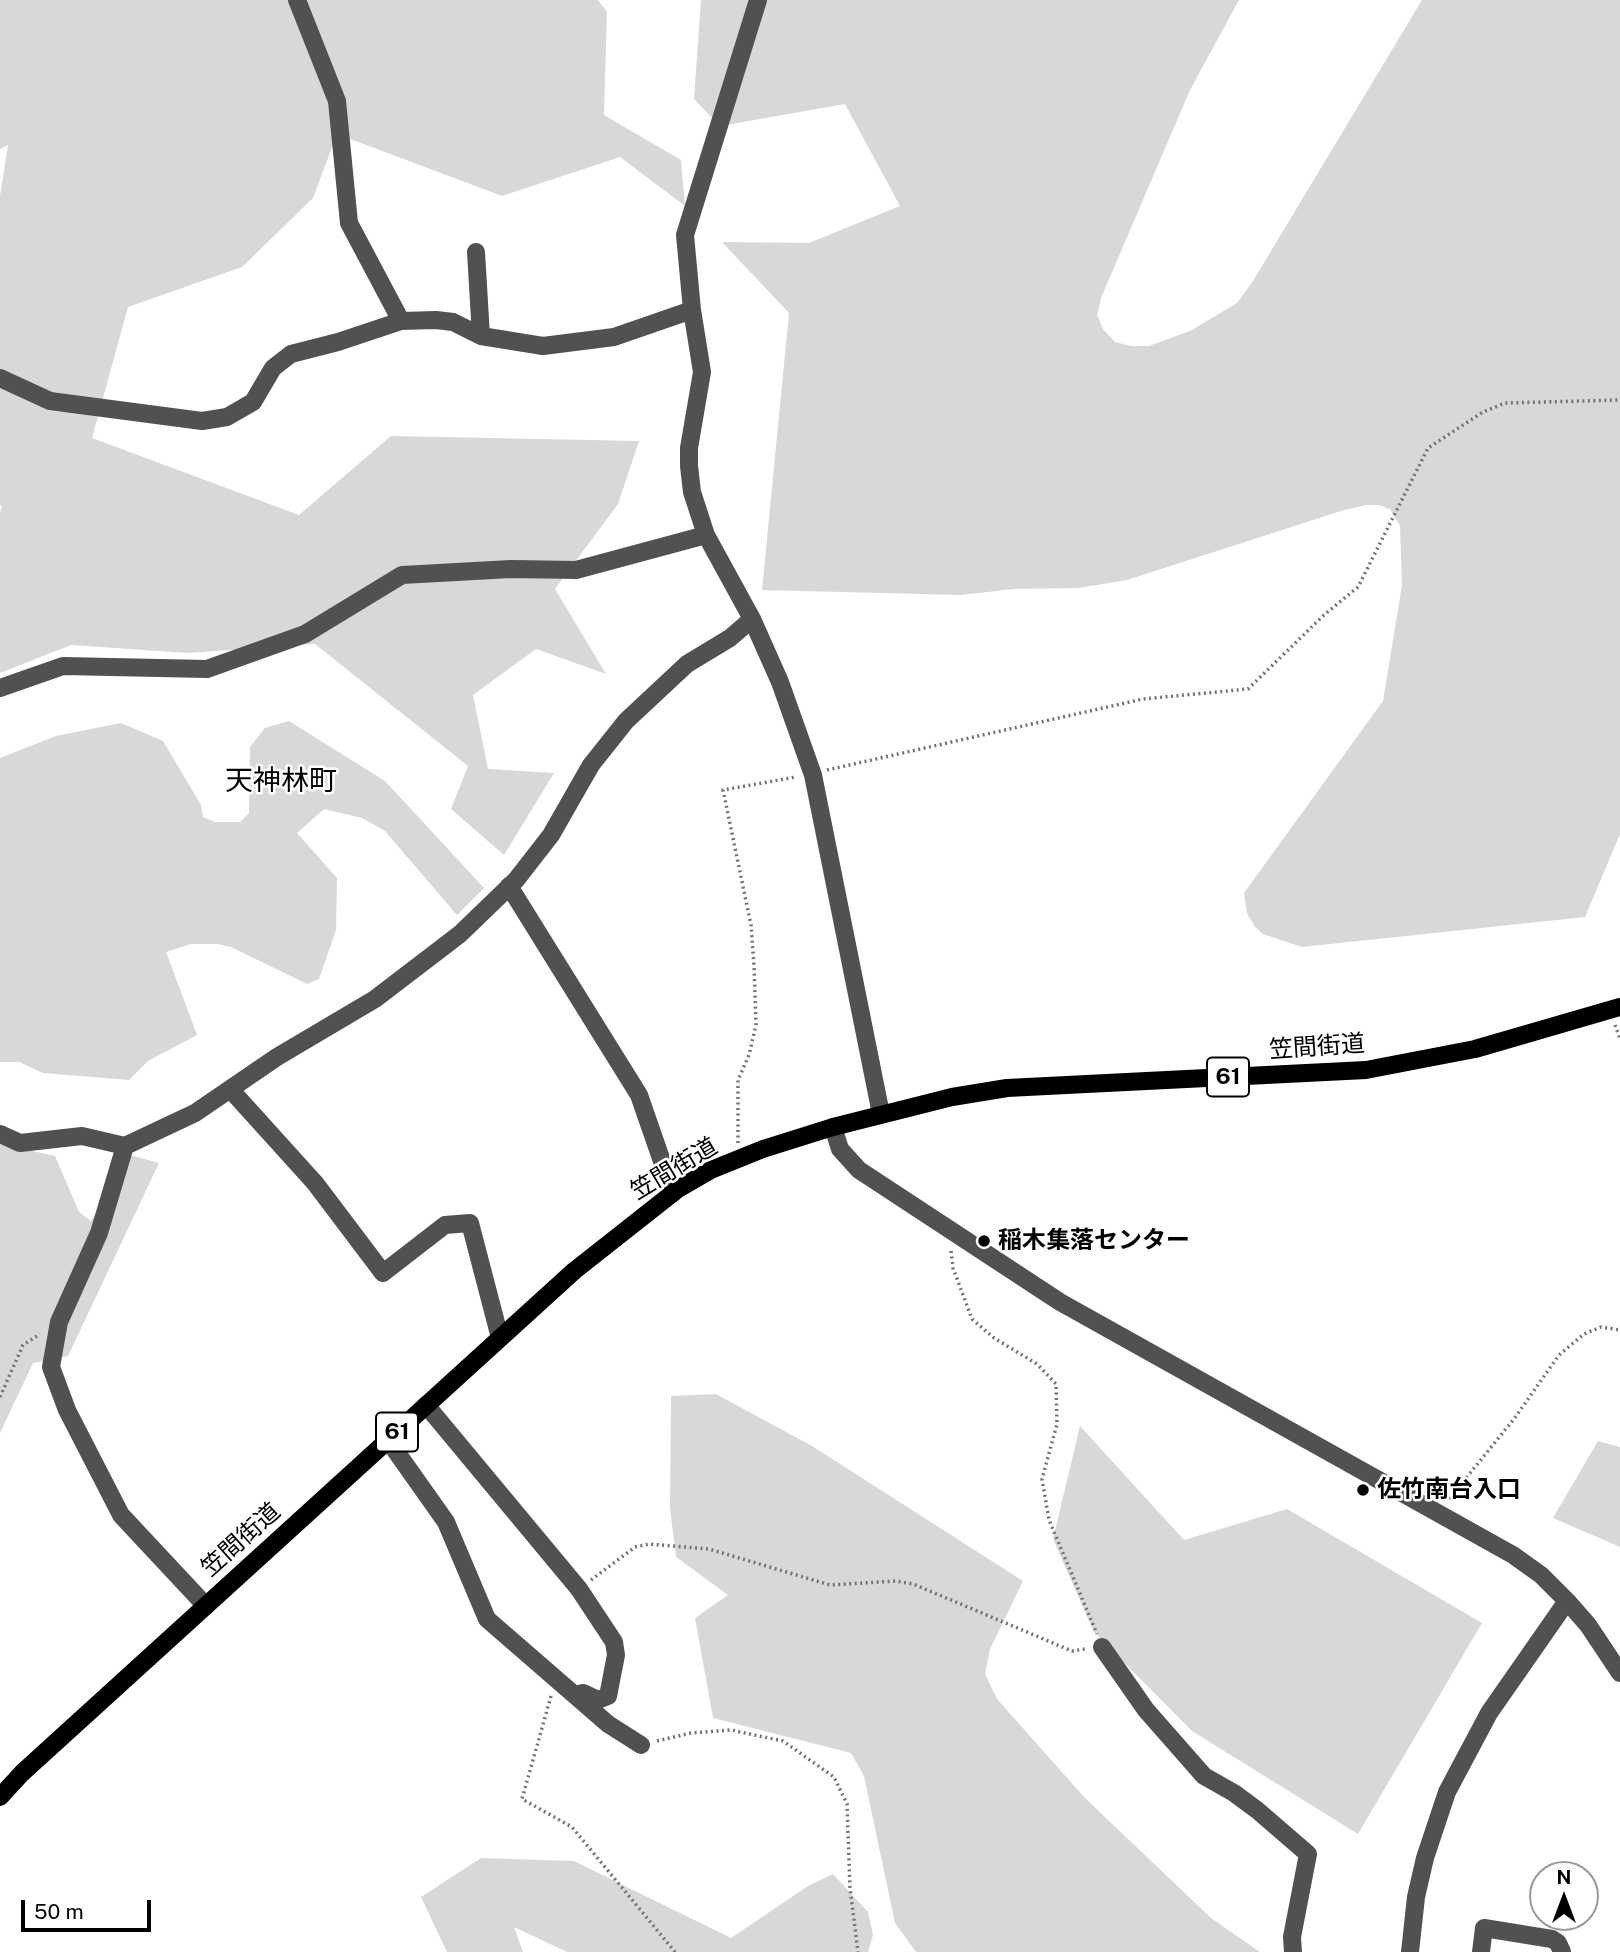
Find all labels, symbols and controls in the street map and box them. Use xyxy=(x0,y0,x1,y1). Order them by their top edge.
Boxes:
district label: 天神林町 xyxy=(225,764,337,798)
street label: 笠間街道 xyxy=(1268,1029,1366,1065)
road number: 61 xyxy=(1207,1058,1249,1096)
street label: 笠間街道 xyxy=(625,1132,723,1206)
place label: 稲木集落センター xyxy=(998,1227,1190,1255)
marker: 稲木集落センター xyxy=(976,1233,992,1249)
road number: 61 xyxy=(376,1413,418,1452)
place label: 佐竹南台入口 xyxy=(1377,1476,1521,1504)
marker: 佐竹南台入口 xyxy=(1355,1482,1371,1498)
street label: 笠間街道 xyxy=(196,1497,286,1583)
north arrow xyxy=(1529,1861,1599,1931)
text: N xyxy=(1557,1866,1571,1888)
scale bar xyxy=(24,1885,154,1929)
text: 50 m xyxy=(34,1899,84,1924)

